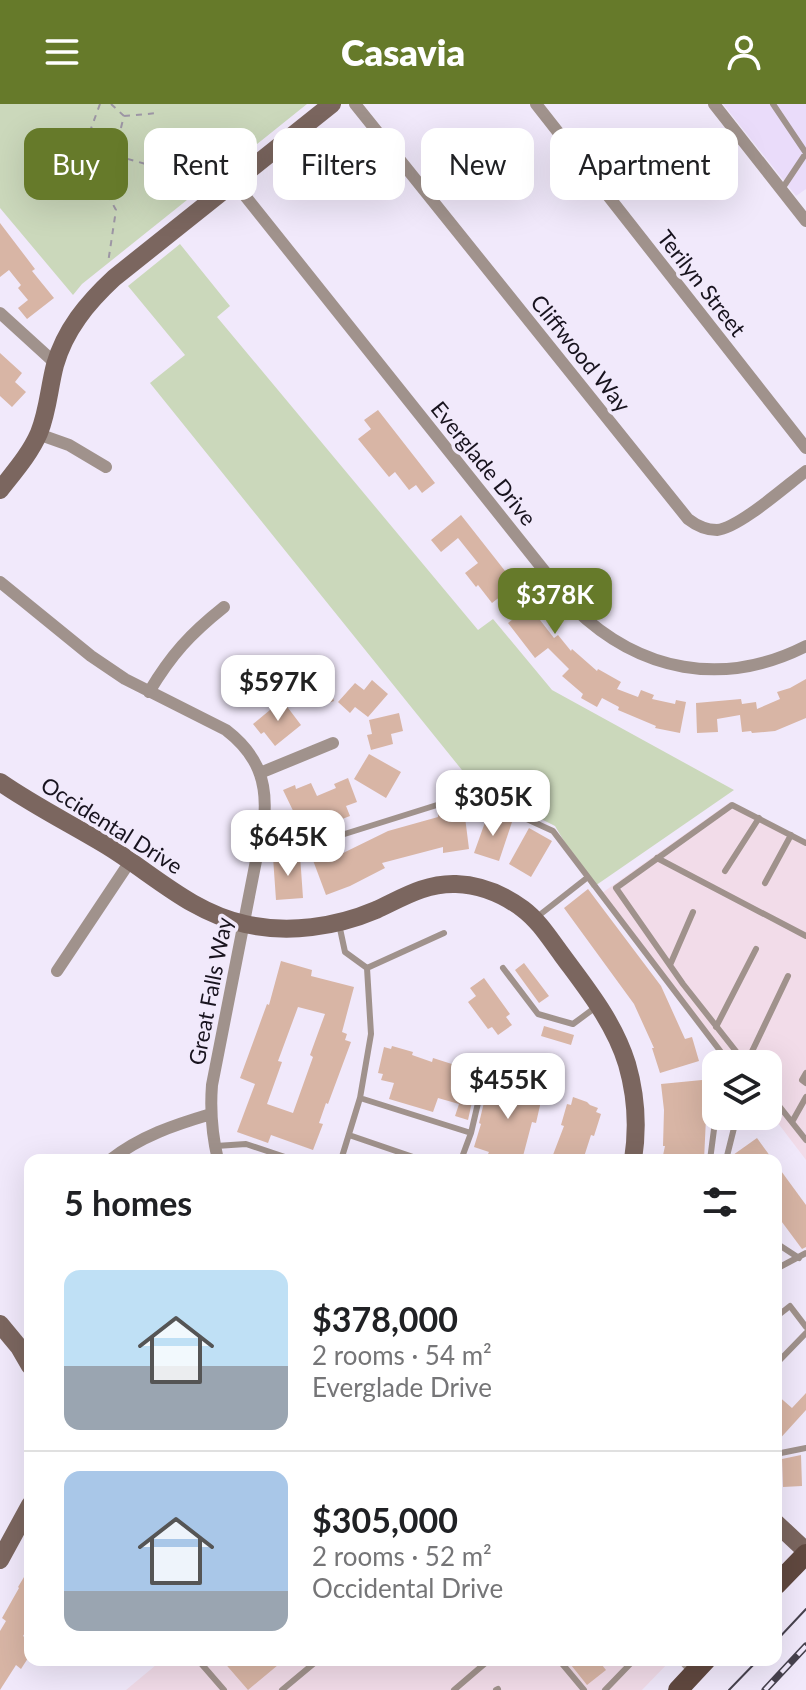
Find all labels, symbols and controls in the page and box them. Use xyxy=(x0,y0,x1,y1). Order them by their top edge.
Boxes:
icon: menu xyxy=(40,30,84,74)
text: Casavia xyxy=(341,30,465,74)
icon: person xyxy=(722,30,766,74)
chip: Buy xyxy=(24,128,128,200)
chip: Rent xyxy=(144,128,257,200)
chip: Filters xyxy=(273,128,405,200)
chip: New xyxy=(421,128,534,200)
chip: Apartment xyxy=(550,128,738,200)
street label: Terilyn Street xyxy=(652,224,752,342)
street label: Cliffwood Way xyxy=(525,289,637,418)
street label: Everglade Drive xyxy=(426,395,542,531)
pin: $378K xyxy=(499,568,611,636)
text: $378K xyxy=(516,578,594,610)
pin: $597K xyxy=(222,655,334,723)
text: $597K xyxy=(239,665,317,697)
pin: $305K xyxy=(437,770,549,838)
street label: Occidental Drive xyxy=(36,771,188,879)
text: $305K xyxy=(454,780,532,812)
pin: $645K xyxy=(232,810,344,878)
text: $645K xyxy=(249,820,327,852)
street label: Great Falls Way xyxy=(182,914,238,1067)
map controls xyxy=(702,1050,782,1130)
button: layers xyxy=(702,1050,782,1130)
pin: $455K xyxy=(452,1053,564,1121)
text: $455K xyxy=(469,1063,547,1095)
icon: filters xyxy=(698,1180,742,1224)
text: 5 homes xyxy=(64,1182,192,1223)
text: $378,000 xyxy=(312,1298,458,1339)
icon: home xyxy=(128,1302,224,1398)
text: 2 rooms · 54 m² xyxy=(312,1339,492,1371)
text: Everglade Drive xyxy=(312,1371,492,1403)
text: $305,000 xyxy=(312,1499,458,1540)
icon: home xyxy=(128,1503,224,1599)
text: 2 rooms · 52 m² xyxy=(312,1540,492,1572)
text: Occidental Drive xyxy=(312,1572,503,1604)

